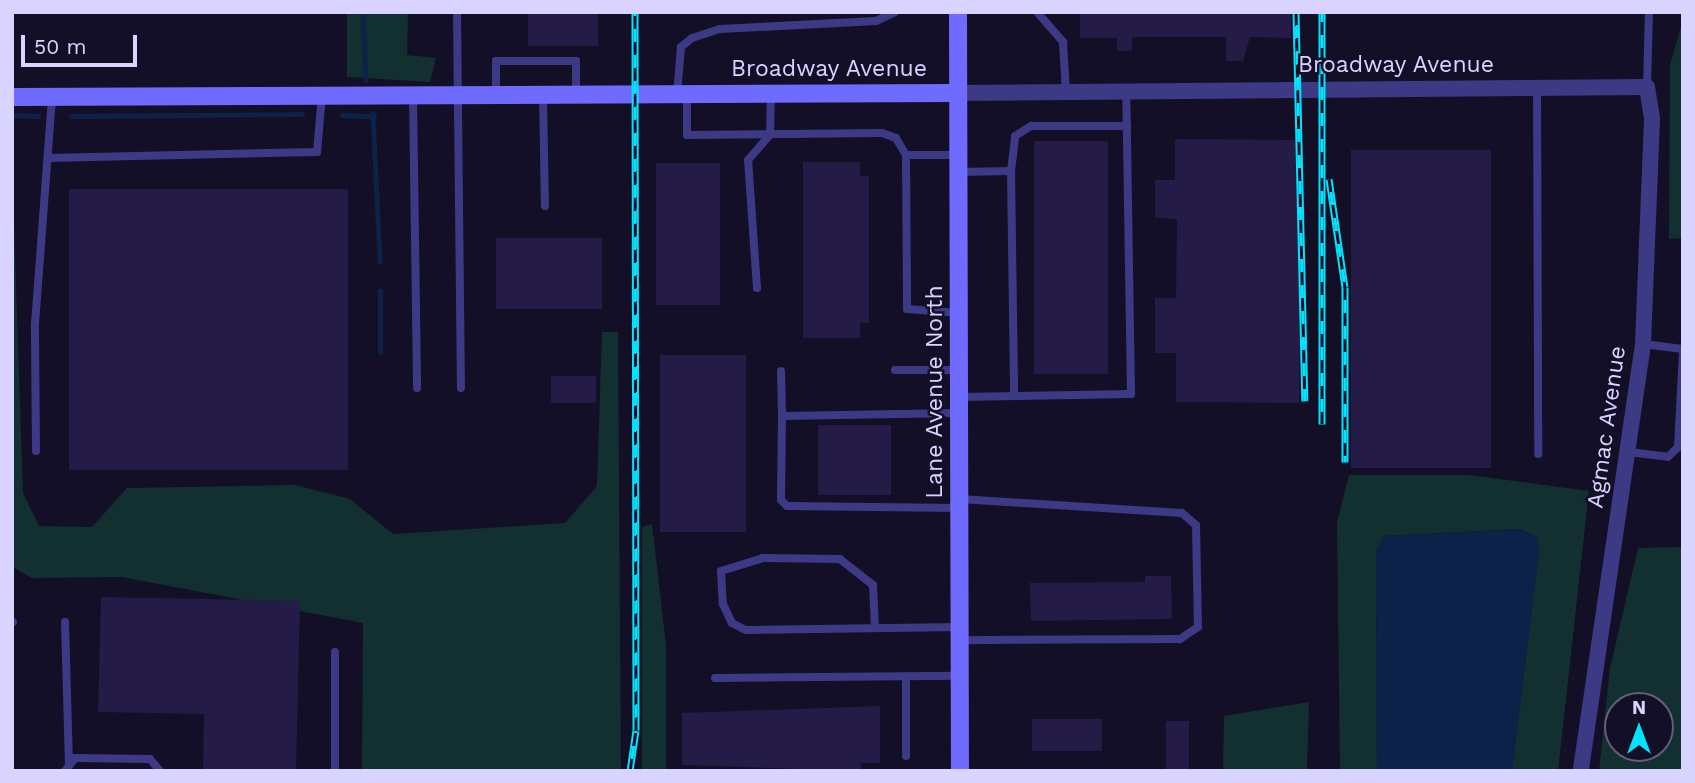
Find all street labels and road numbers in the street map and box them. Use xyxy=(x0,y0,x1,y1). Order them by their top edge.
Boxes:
street label: Broadway Avenue xyxy=(1297,51,1495,79)
street label: Broadway Avenue xyxy=(730,55,928,83)
street label: Lane Avenue North xyxy=(921,285,949,499)
street label: Agmac Avenue xyxy=(1582,344,1632,510)

